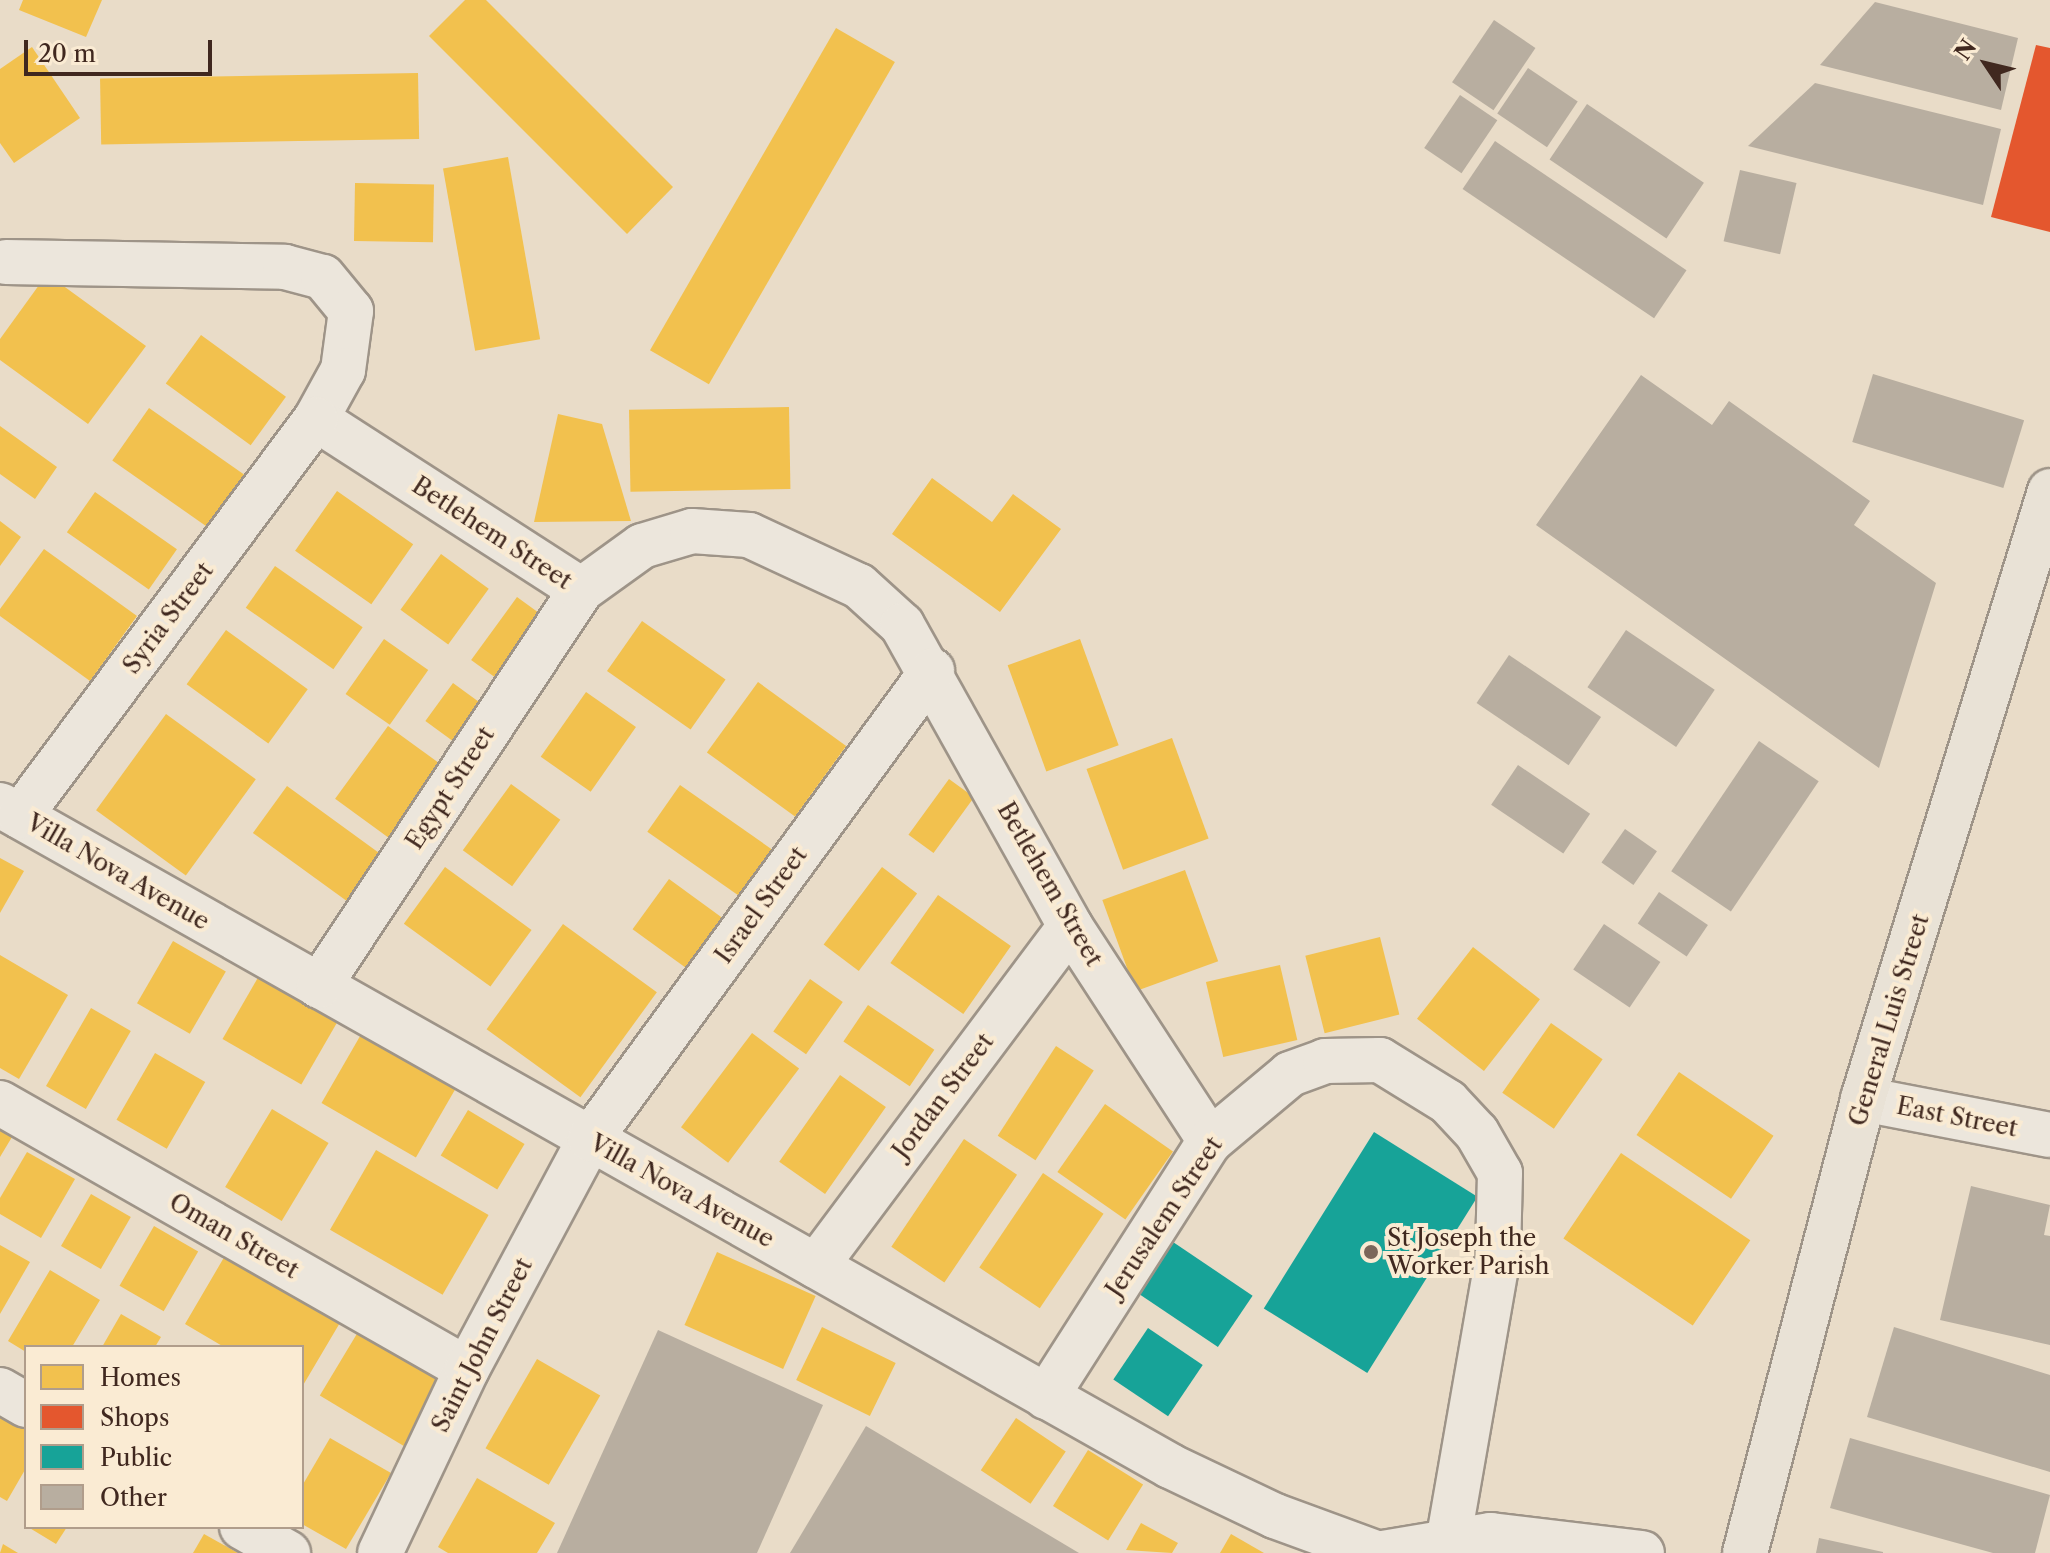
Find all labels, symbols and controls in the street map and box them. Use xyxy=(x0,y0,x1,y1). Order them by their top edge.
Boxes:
scale bar xyxy=(28,24,216,74)
north arrow xyxy=(1946,24,2026,104)
text: N xyxy=(1949,34,1982,66)
text: 20 m xyxy=(38,39,96,68)
street label: Betlehem Street xyxy=(407,471,577,595)
street label: Syria Street xyxy=(117,557,219,679)
street label: Egypt Street xyxy=(400,721,500,855)
street label: Betlehem Street xyxy=(991,797,1109,971)
street label: Villa Nova Avenue xyxy=(21,808,215,936)
street label: Israel Street xyxy=(709,841,813,969)
street label: General Luis Street xyxy=(1843,911,1935,1129)
street label: Jordan Street xyxy=(887,1028,999,1164)
street label: East Street xyxy=(1894,1091,2020,1143)
street label: Villa Nova Avenue xyxy=(584,1128,780,1254)
street label: Jerusalem Street xyxy=(1100,1131,1228,1303)
street label: Oman Street xyxy=(164,1187,304,1285)
place label: St Joseph the Worker Parish xyxy=(1387,1224,1550,1280)
marker: St Joseph the Worker Parish xyxy=(1362,1243,1380,1261)
street label: Saint John Street xyxy=(426,1253,538,1437)
legend xyxy=(24,1345,304,1529)
text: Homes xyxy=(100,1363,181,1392)
text: Shops xyxy=(100,1403,169,1432)
text: Public xyxy=(100,1443,172,1472)
text: Other xyxy=(100,1483,167,1512)

